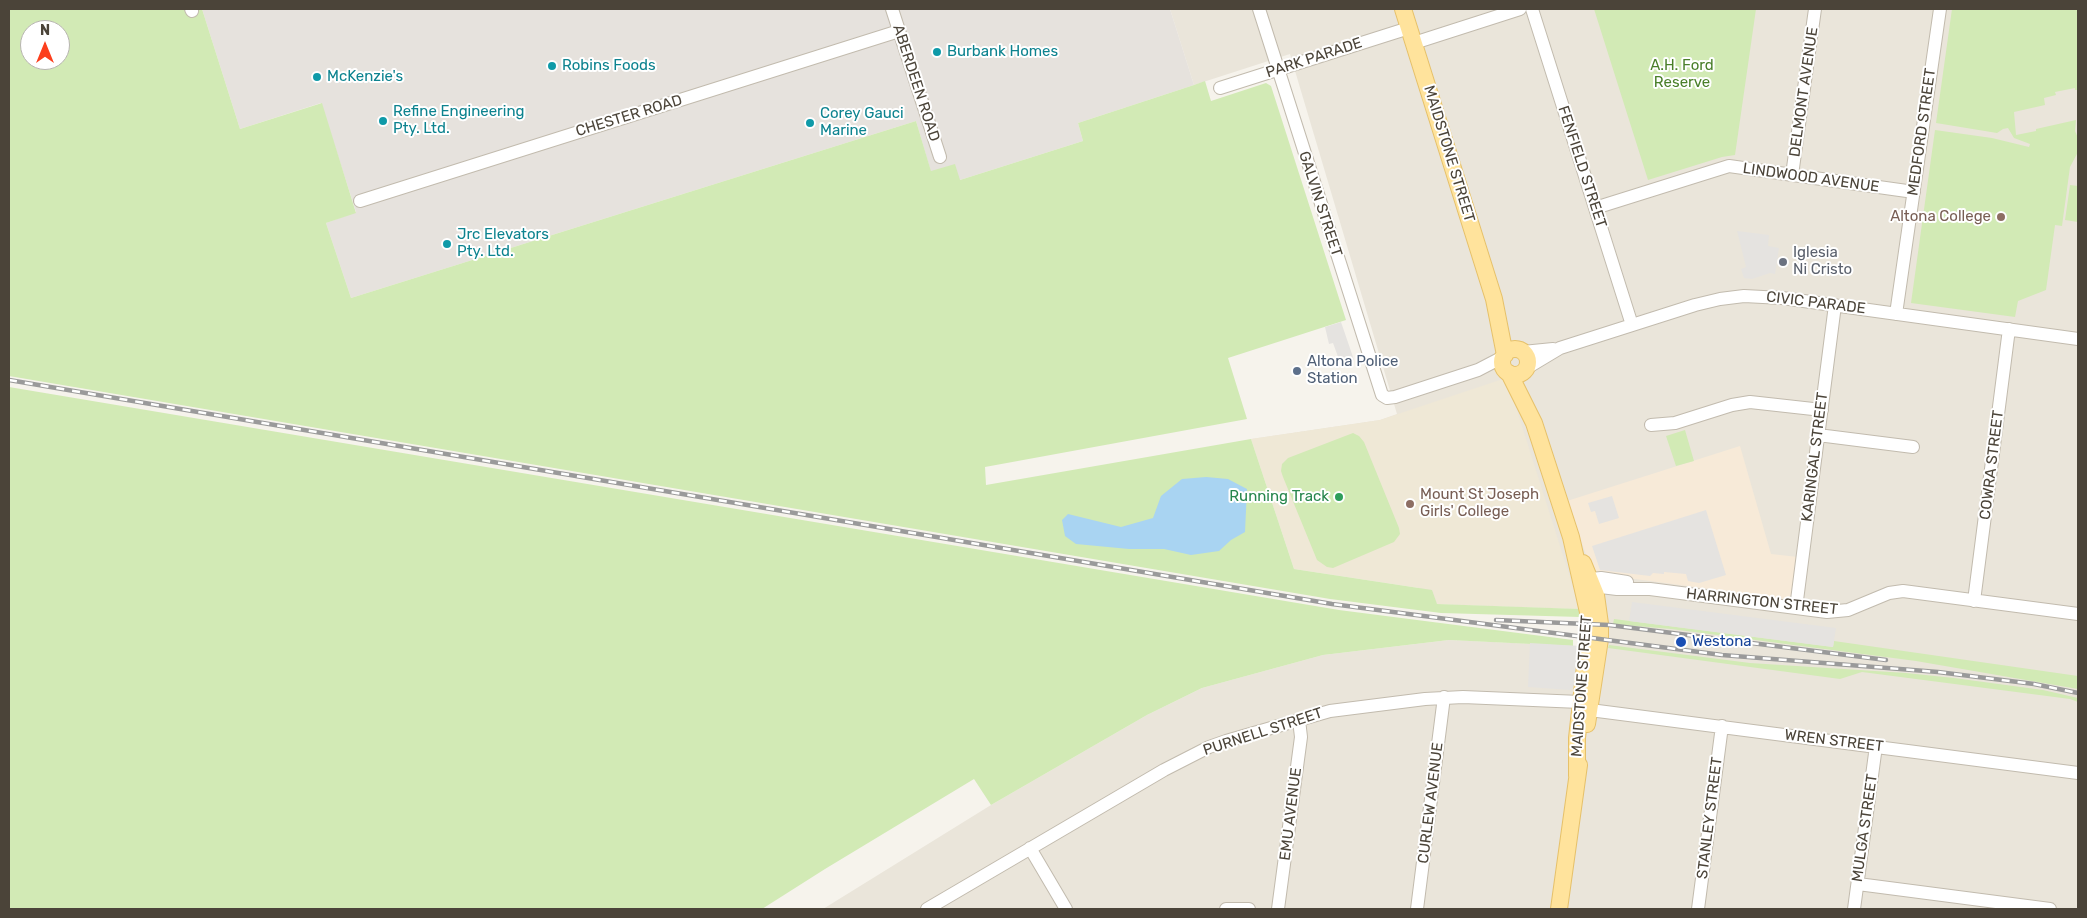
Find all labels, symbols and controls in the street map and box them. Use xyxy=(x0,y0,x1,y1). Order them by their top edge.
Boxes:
north arrow xyxy=(20,20,70,70)
text: N xyxy=(40,22,50,39)
street label: ABERDEEN ROAD xyxy=(889,22,943,144)
street label: DELMONT AVENUE xyxy=(1786,26,1822,158)
street label: PARK PARADE xyxy=(1264,34,1364,82)
place label: Burbank Homes xyxy=(947,43,1058,61)
marker: Burbank Homes xyxy=(931,46,943,58)
place label: Robins Foods xyxy=(562,57,656,75)
park label: A.H. Ford Reserve xyxy=(1650,57,1714,92)
marker: Robins Foods xyxy=(546,60,558,72)
street label: MEDFORD STREET xyxy=(1904,67,1940,197)
place label: McKenzie's xyxy=(327,68,403,86)
marker: McKenzie's xyxy=(311,71,323,83)
street label: MAIDSTONE STREET xyxy=(1420,83,1478,225)
street label: CHESTER ROAD xyxy=(574,91,684,141)
place label: Refine Engineering Pty. Ltd. xyxy=(393,103,524,138)
street label: FENFIELD STREET xyxy=(1554,104,1610,230)
place label: Corey Gauci Marine xyxy=(820,105,904,140)
marker: Refine Engineering Pty. Ltd. xyxy=(377,115,389,127)
marker: Corey Gauci Marine xyxy=(804,117,816,129)
street label: GALVIN STREET xyxy=(1294,149,1346,259)
street label: LINDWOOD AVENUE xyxy=(1742,160,1880,196)
place label: Altona College xyxy=(1890,208,1991,226)
marker: Altona College xyxy=(1995,211,2007,223)
place label: Jrc Elevators Pty. Ltd. xyxy=(457,226,549,261)
marker: Jrc Elevators Pty. Ltd. xyxy=(441,238,453,250)
place label: Iglesia Ni Cristo xyxy=(1793,244,1852,279)
marker: Iglesia Ni Cristo xyxy=(1777,256,1789,268)
street label: CIVIC PARADE xyxy=(1765,288,1867,318)
place label: Altona Police Station xyxy=(1307,353,1398,388)
marker: Altona Police Station xyxy=(1291,365,1303,377)
street label: KARINGAL STREET xyxy=(1798,391,1832,523)
street label: COWRA STREET xyxy=(1976,409,2008,521)
place label: Mount St Joseph Girls' College xyxy=(1420,486,1539,521)
place label: Running Track xyxy=(1229,488,1329,506)
marker: Running Track xyxy=(1333,491,1345,503)
marker: Mount St Joseph Girls' College xyxy=(1404,498,1416,510)
street label: HARRINGTON STREET xyxy=(1685,585,1839,619)
street label: MAIDSTONE STREET xyxy=(1568,615,1596,757)
place label: Westona xyxy=(1692,633,1752,651)
marker: Westona xyxy=(1674,635,1688,649)
street label: PURNELL STREET xyxy=(1201,704,1325,760)
street label: WREN STREET xyxy=(1783,726,1885,756)
street label: CURLEW AVENUE xyxy=(1415,741,1447,865)
street label: STANLEY STREET xyxy=(1694,756,1726,880)
street label: EMU AVENUE xyxy=(1276,767,1306,861)
street label: MULGA STREET xyxy=(1849,773,1881,883)

